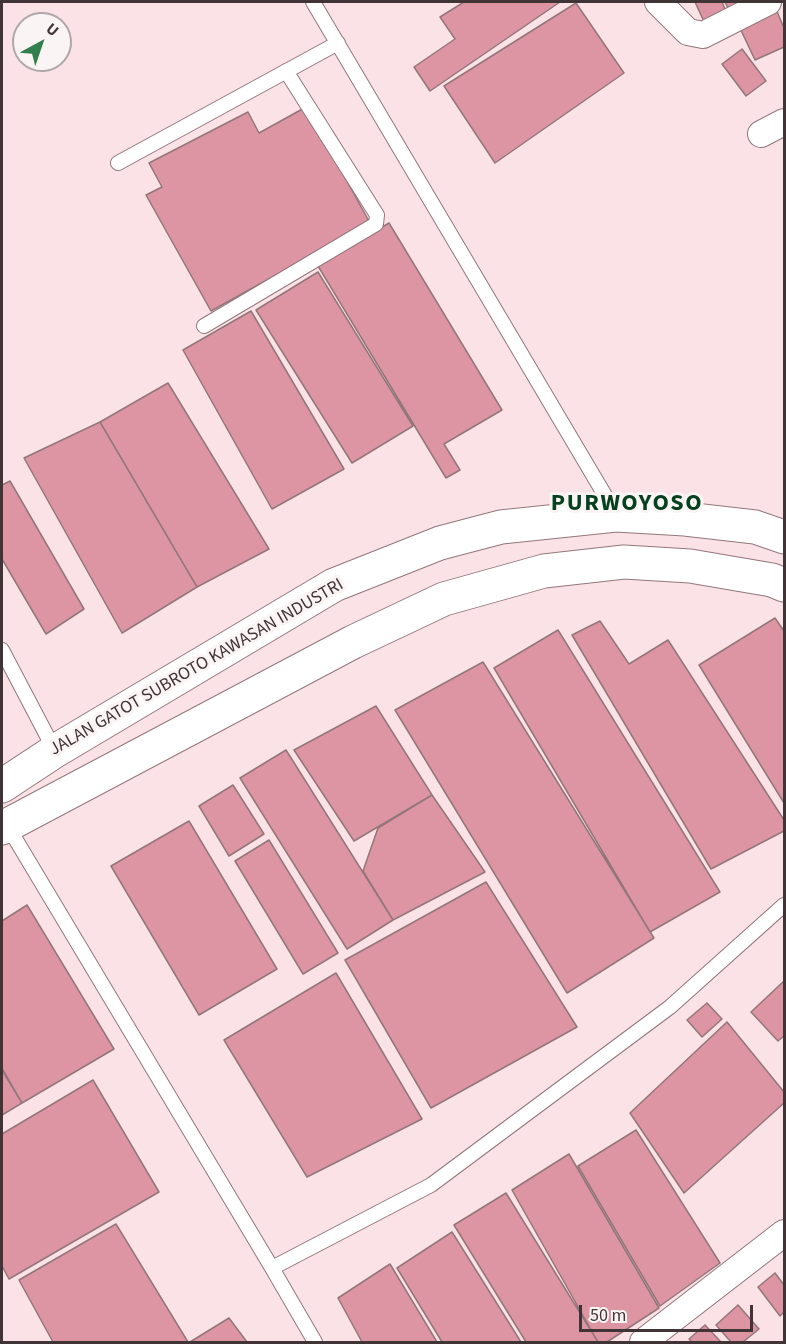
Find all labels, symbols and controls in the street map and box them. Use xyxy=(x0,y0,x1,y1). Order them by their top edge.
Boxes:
north arrow xyxy=(12,12,72,72)
text: U xyxy=(41,18,63,42)
district label: PURWOYOSO xyxy=(551,491,703,519)
street label: JALAN GATOT SUBROTO KAWASAN INDUSTRI xyxy=(46,575,348,761)
scale bar xyxy=(582,1293,756,1331)
text: 50 m xyxy=(590,1303,626,1328)

